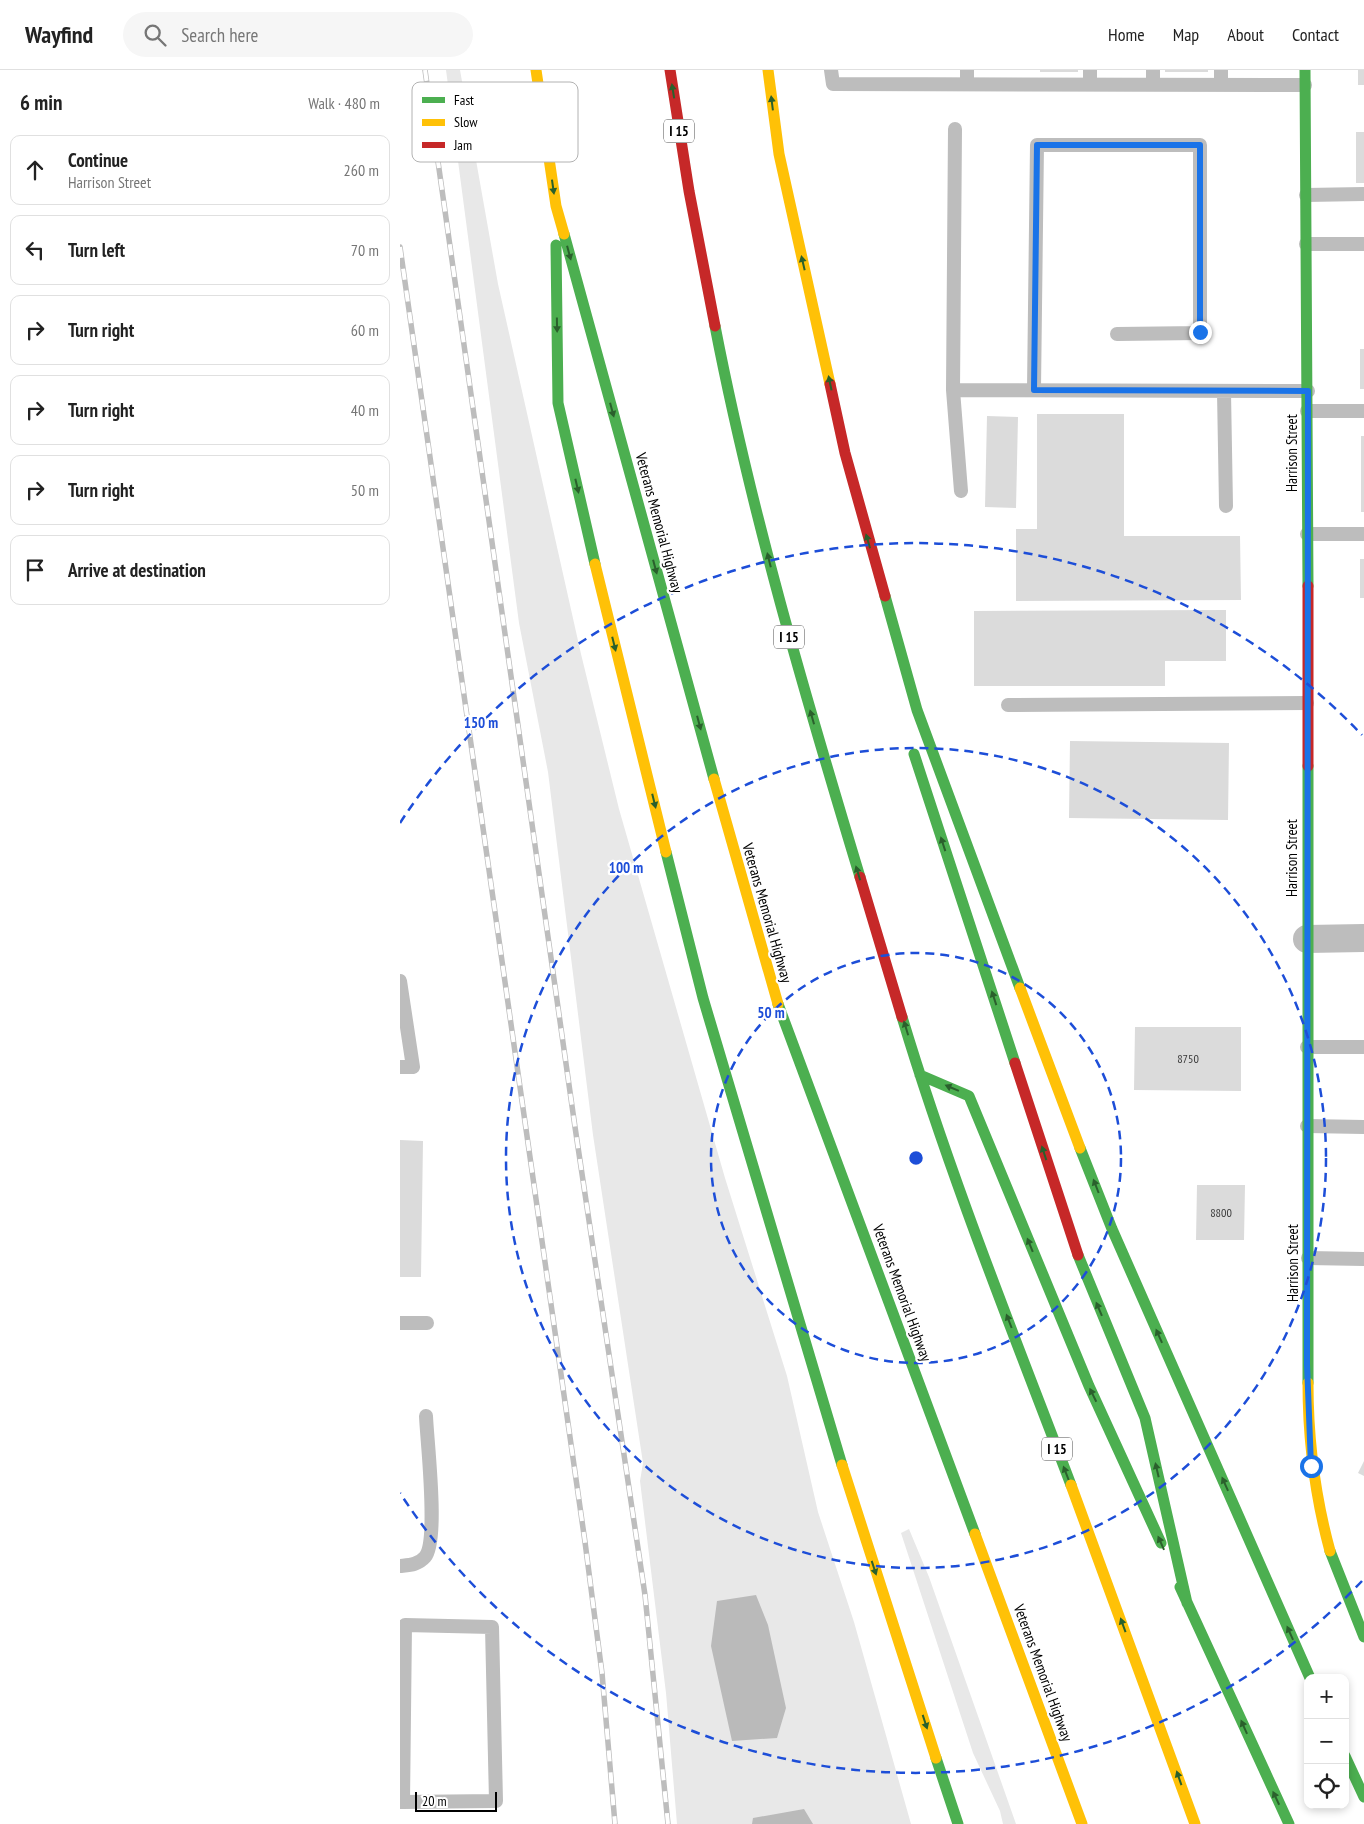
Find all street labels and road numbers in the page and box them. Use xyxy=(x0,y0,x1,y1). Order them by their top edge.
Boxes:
road number: I 15 xyxy=(664,119,694,142)
street label: Harrison Street xyxy=(1282,414,1301,492)
street label: Veterans Memorial Highway xyxy=(631,450,687,595)
road number: I 15 xyxy=(774,626,804,648)
street label: Harrison Street xyxy=(1282,819,1301,897)
street label: Veterans Memorial Highway xyxy=(738,840,797,985)
street label: Veterans Memorial Highway xyxy=(868,1221,936,1364)
street label: Harrison Street xyxy=(1283,1224,1302,1302)
road number: I 15 xyxy=(1042,1438,1072,1460)
street label: Veterans Memorial Highway xyxy=(1009,1601,1077,1744)

